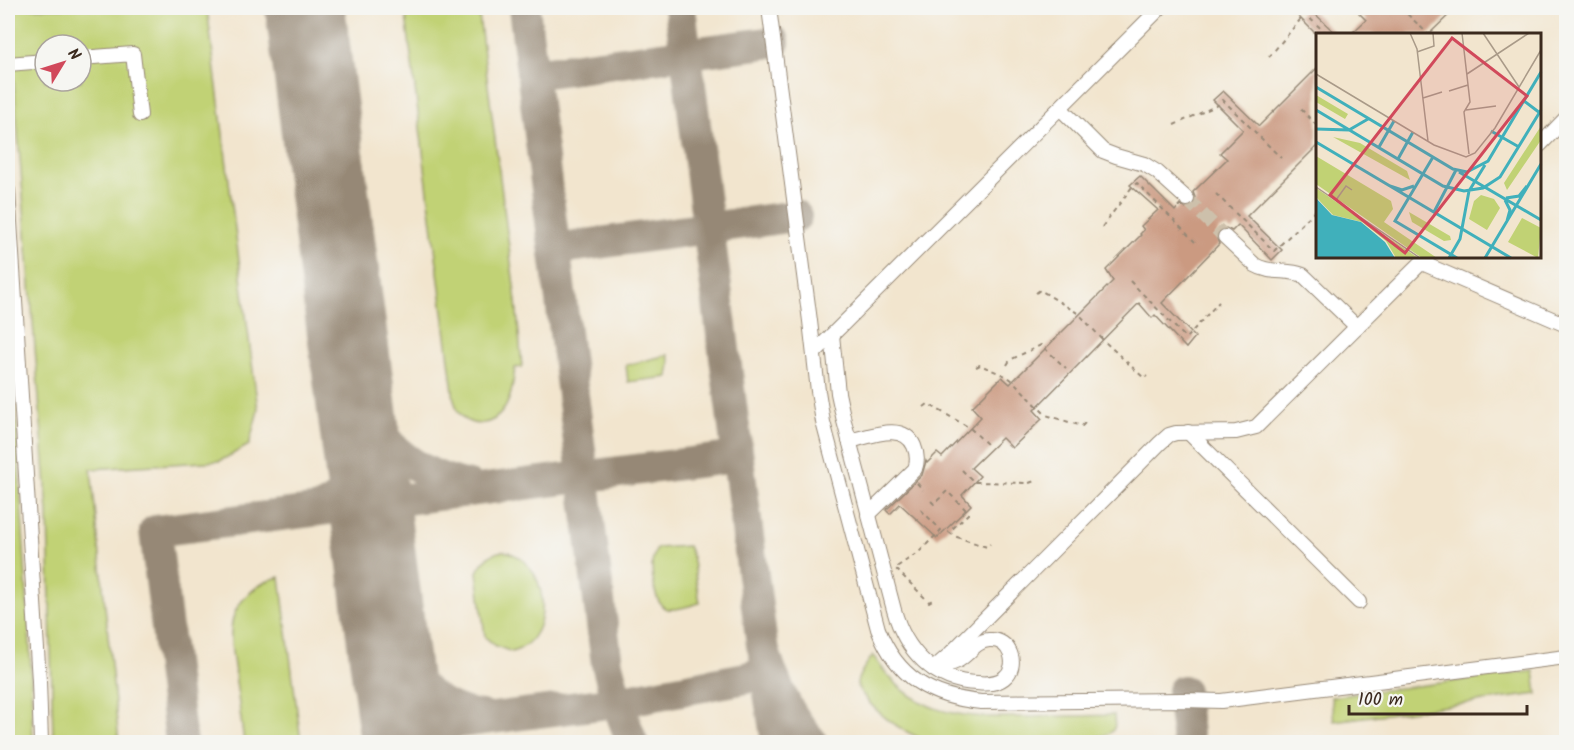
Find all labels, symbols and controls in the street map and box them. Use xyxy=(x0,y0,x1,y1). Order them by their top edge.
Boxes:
north arrow xyxy=(33,33,93,93)
inset map xyxy=(1316,33,1541,258)
text: N xyxy=(61,43,87,66)
scale bar xyxy=(1349,678,1528,716)
text: 100 m xyxy=(1358,686,1403,715)

